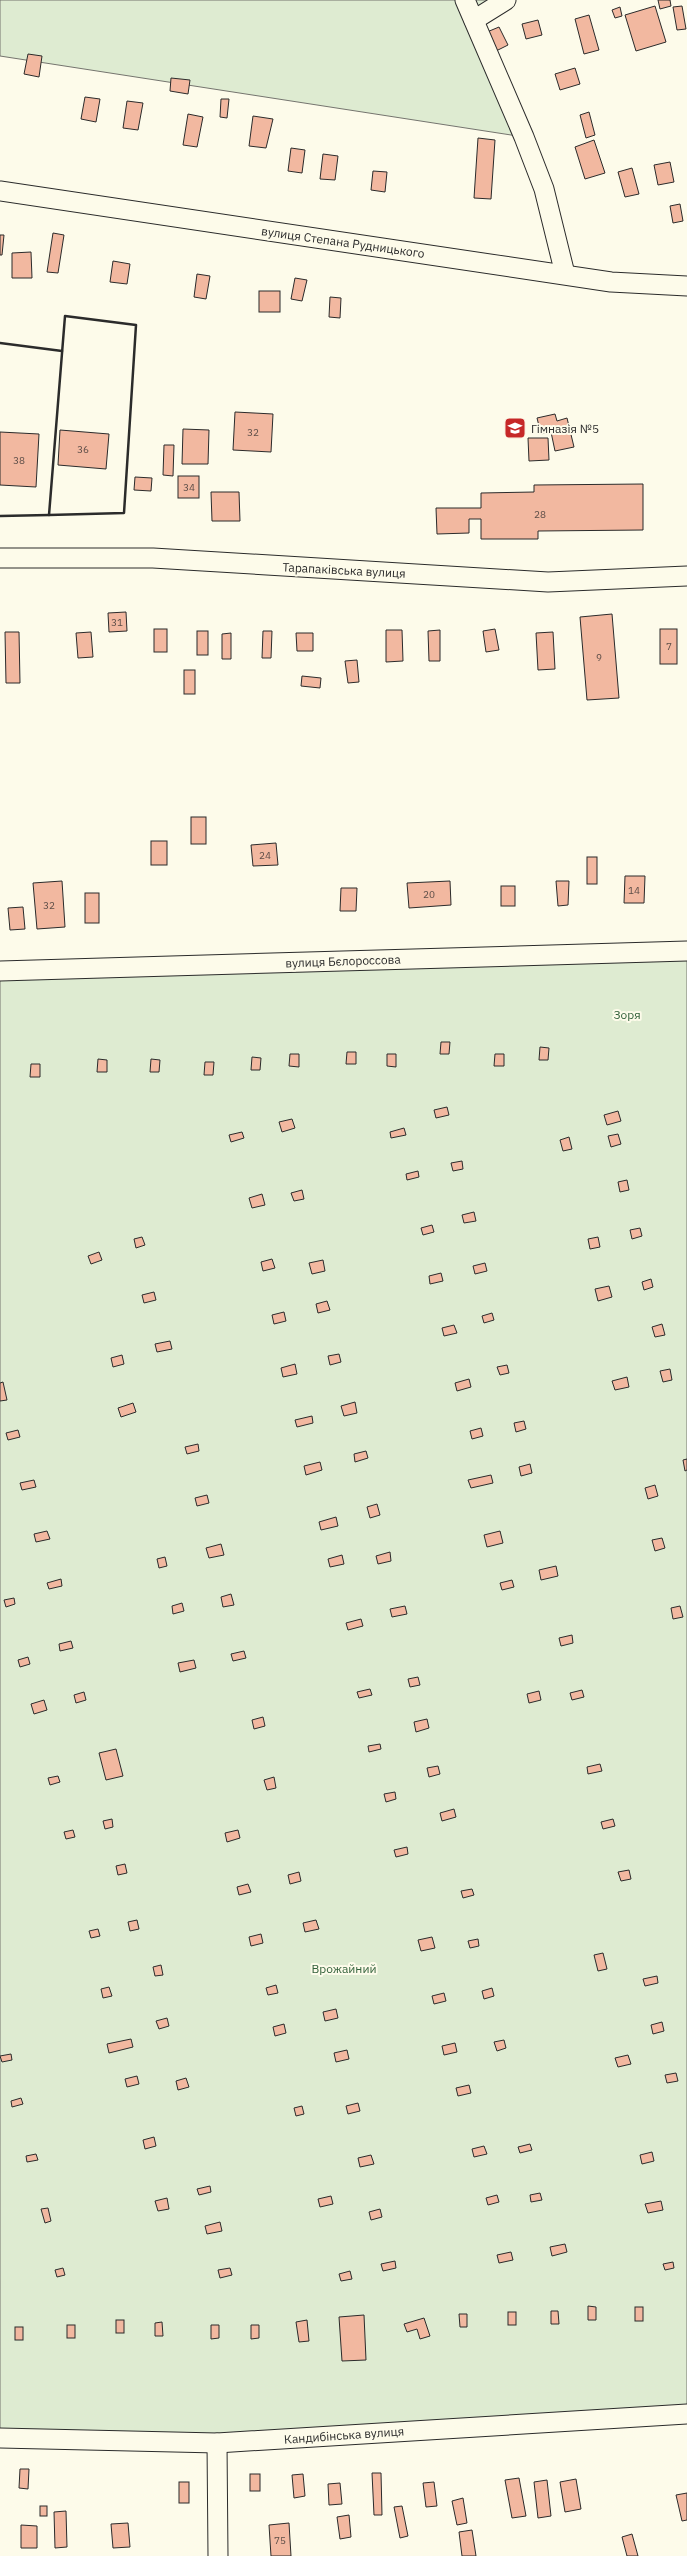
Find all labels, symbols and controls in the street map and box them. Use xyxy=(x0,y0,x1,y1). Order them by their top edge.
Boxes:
street label: вулиця Степана Рудницького xyxy=(260,223,426,261)
school or university icon: Гімназія №5 xyxy=(503,416,527,440)
place label: Гімназія №5 xyxy=(531,421,599,436)
house number: 32 xyxy=(247,426,259,439)
house number: 36 xyxy=(77,443,89,456)
house number: 38 xyxy=(13,454,25,467)
house number: 34 xyxy=(183,481,195,494)
house number: 28 xyxy=(534,508,546,521)
street label: Тарапаківська вулиця xyxy=(282,559,406,581)
house number: 31 xyxy=(111,616,123,629)
house number: 7 xyxy=(666,640,672,653)
house number: 9 xyxy=(596,651,602,664)
house number: 24 xyxy=(259,849,271,862)
house number: 14 xyxy=(628,884,640,897)
house number: 20 xyxy=(423,888,435,901)
house number: 32 xyxy=(43,899,55,912)
street label: вулиця Бєлороссова xyxy=(285,951,401,971)
park label: Зоря xyxy=(613,1007,641,1022)
park label: Врожайний xyxy=(311,1961,377,1976)
street label: Кандибінська вулиця xyxy=(283,2423,405,2447)
house number: 75 xyxy=(274,2534,286,2547)

